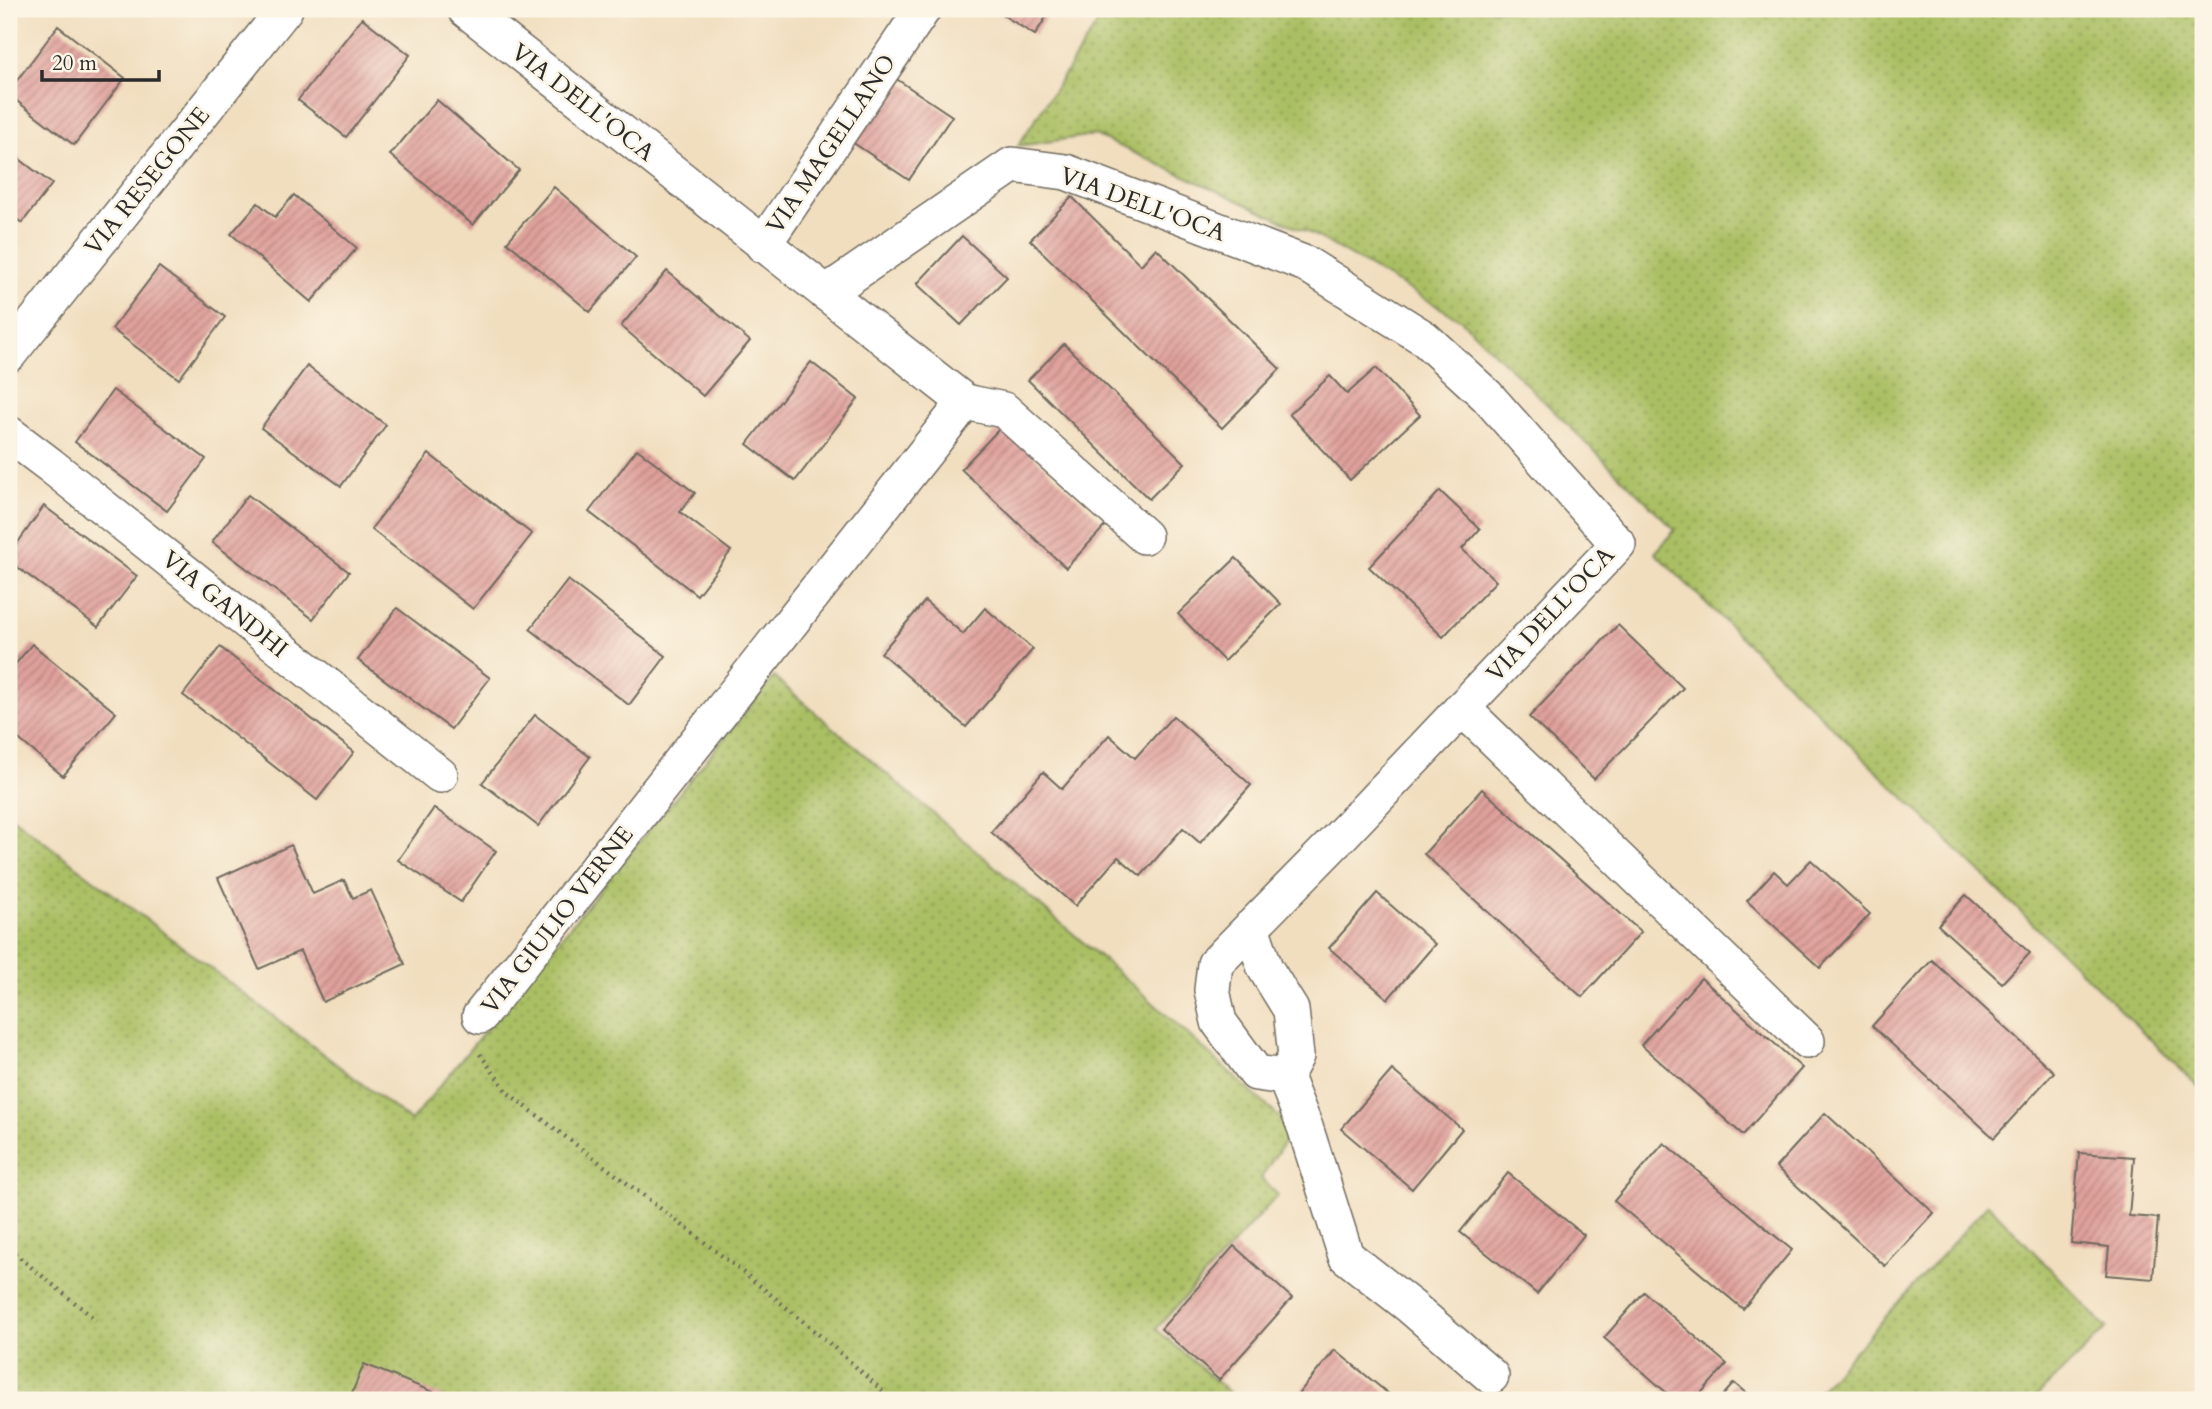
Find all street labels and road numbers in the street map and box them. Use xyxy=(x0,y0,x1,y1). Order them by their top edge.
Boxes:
street label: VIA DELL'OCA xyxy=(504,36,662,170)
street label: VIA MAGELLANO xyxy=(759,48,904,241)
street label: VIA RESEGONE xyxy=(77,100,218,263)
street label: VIA DELL'OCA xyxy=(1055,159,1231,250)
street label: VIA DELL'OCA xyxy=(1479,539,1623,689)
street label: VIA GANDHI xyxy=(155,543,295,666)
street label: VIA GIULIO VERNE xyxy=(473,819,641,1021)

